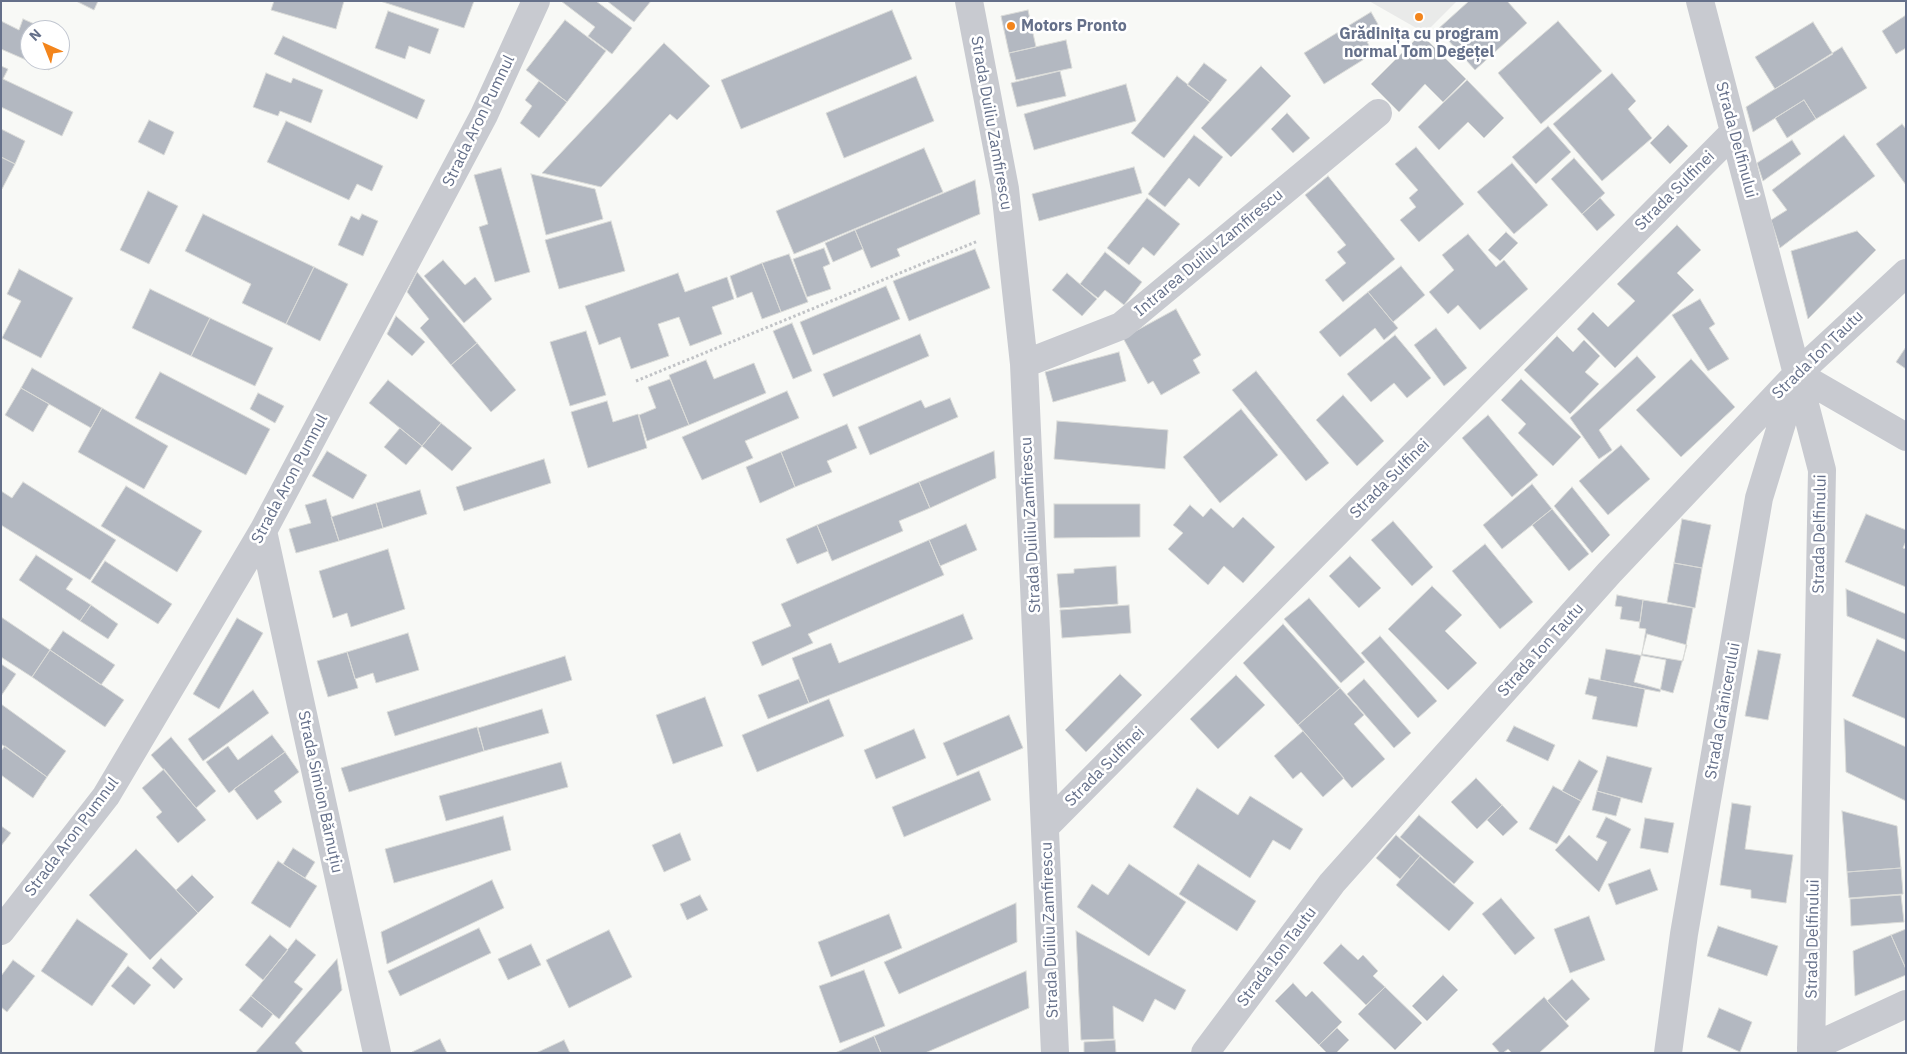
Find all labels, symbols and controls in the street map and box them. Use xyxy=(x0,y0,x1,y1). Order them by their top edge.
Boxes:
marker: Grădinița cu program normal Tom Degețel xyxy=(1413,11,1425,23)
place label: Motors Pronto xyxy=(1021,16,1127,36)
north arrow xyxy=(20,20,70,70)
marker: Motors Pronto xyxy=(1005,20,1017,32)
place label: Grădinița cu program normal Tom Degețel xyxy=(1339,24,1499,62)
text: N xyxy=(25,25,45,45)
street label: Strada Duiliu Zamfirescu xyxy=(966,35,1016,211)
street label: Strada Aron Pumnul xyxy=(439,52,519,190)
street label: Strada Delfinului xyxy=(1711,80,1761,200)
street label: Strada Sulfinei xyxy=(1631,147,1719,235)
street label: Intrarea Duiliu Zamfirescu xyxy=(1131,185,1287,321)
street label: Strada Ion Tautu xyxy=(1768,307,1868,403)
street label: Strada Aron Pumnul xyxy=(248,411,332,547)
street label: Strada Sulfinei xyxy=(1346,435,1434,523)
street label: Strada Duiliu Zamfirescu xyxy=(1017,436,1045,614)
street label: Strada Delfinului xyxy=(1809,474,1831,594)
street label: Strada Ion Tautu xyxy=(1494,599,1588,701)
street label: Strada Grănicerului xyxy=(1702,641,1744,781)
street label: Strada Simion Bărnuțiu xyxy=(293,709,347,875)
street label: Strada Sulfinei xyxy=(1061,723,1149,811)
street label: Strada Aron Pumnul xyxy=(21,774,123,900)
street label: Strada Duiliu Zamfirescu xyxy=(1037,842,1063,1018)
street label: Strada Delfinului xyxy=(1802,879,1824,999)
street label: Strada Ion Tautu xyxy=(1233,904,1321,1010)

